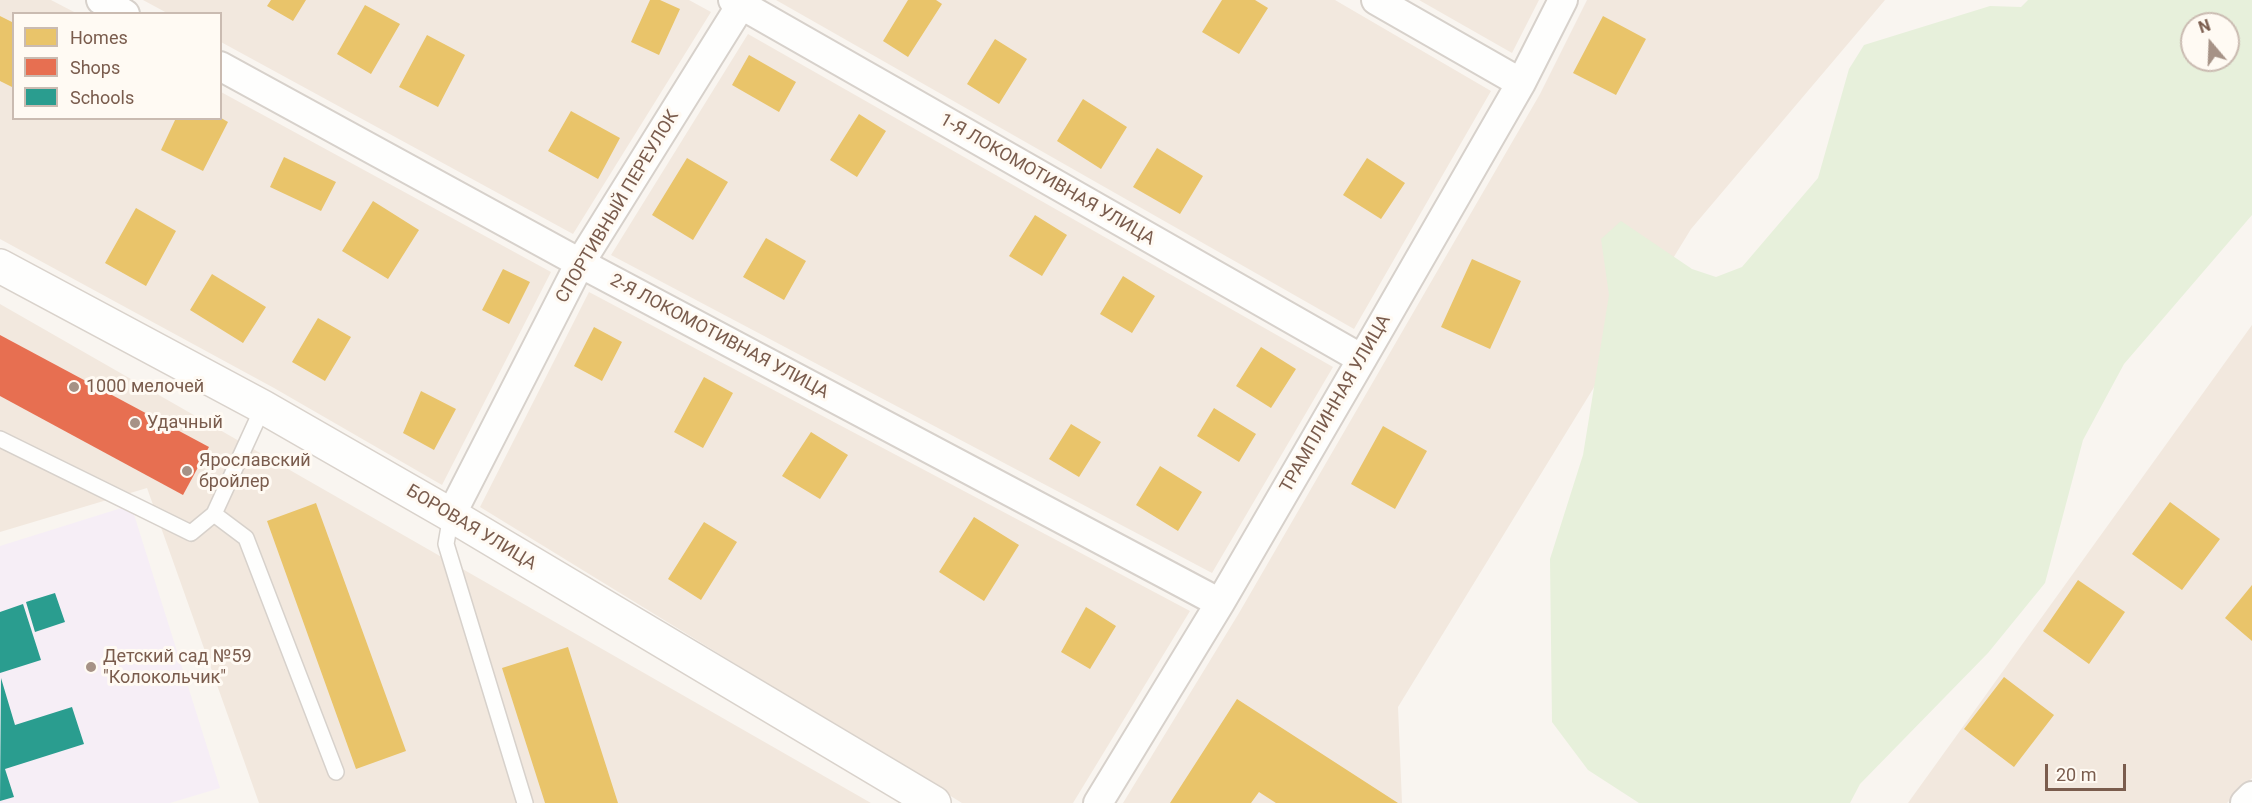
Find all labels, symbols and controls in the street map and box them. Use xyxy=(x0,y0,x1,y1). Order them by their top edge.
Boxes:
legend xyxy=(12,12,222,120)
north arrow xyxy=(2180,12,2240,72)
text: N xyxy=(2196,16,2213,37)
text: Homes xyxy=(70,27,128,48)
text: Shops xyxy=(70,57,120,78)
text: Schools xyxy=(70,87,134,108)
street label: СПОРТИВНЫЙ ПЕРЕУЛОК xyxy=(552,107,684,307)
street label: 1-Я ЛОКОМОТИВНАЯ УЛИЦА xyxy=(936,109,1158,251)
street label: 2-Я ЛОКОМОТИВНАЯ УЛИЦА xyxy=(606,270,832,404)
street label: ТРАМПЛИННАЯ УЛИЦА xyxy=(1276,311,1396,497)
place label: 1000 мелочей xyxy=(86,376,204,398)
marker: 1000 мелочей xyxy=(67,380,81,394)
place label: Удачный xyxy=(147,412,223,434)
marker: Удачный xyxy=(128,416,142,430)
place label: Ярославский бройлер xyxy=(199,450,311,492)
marker: Ярославский бройлер xyxy=(180,464,194,478)
street label: БОРОВАЯ УЛИЦА xyxy=(402,481,540,575)
place label: Детский сад №59 "Колокольчик" xyxy=(103,646,252,688)
marker: Детский сад №59 "Колокольчик" xyxy=(84,660,98,674)
scale bar xyxy=(2048,752,2129,790)
text: 20 m xyxy=(2056,764,2096,785)

